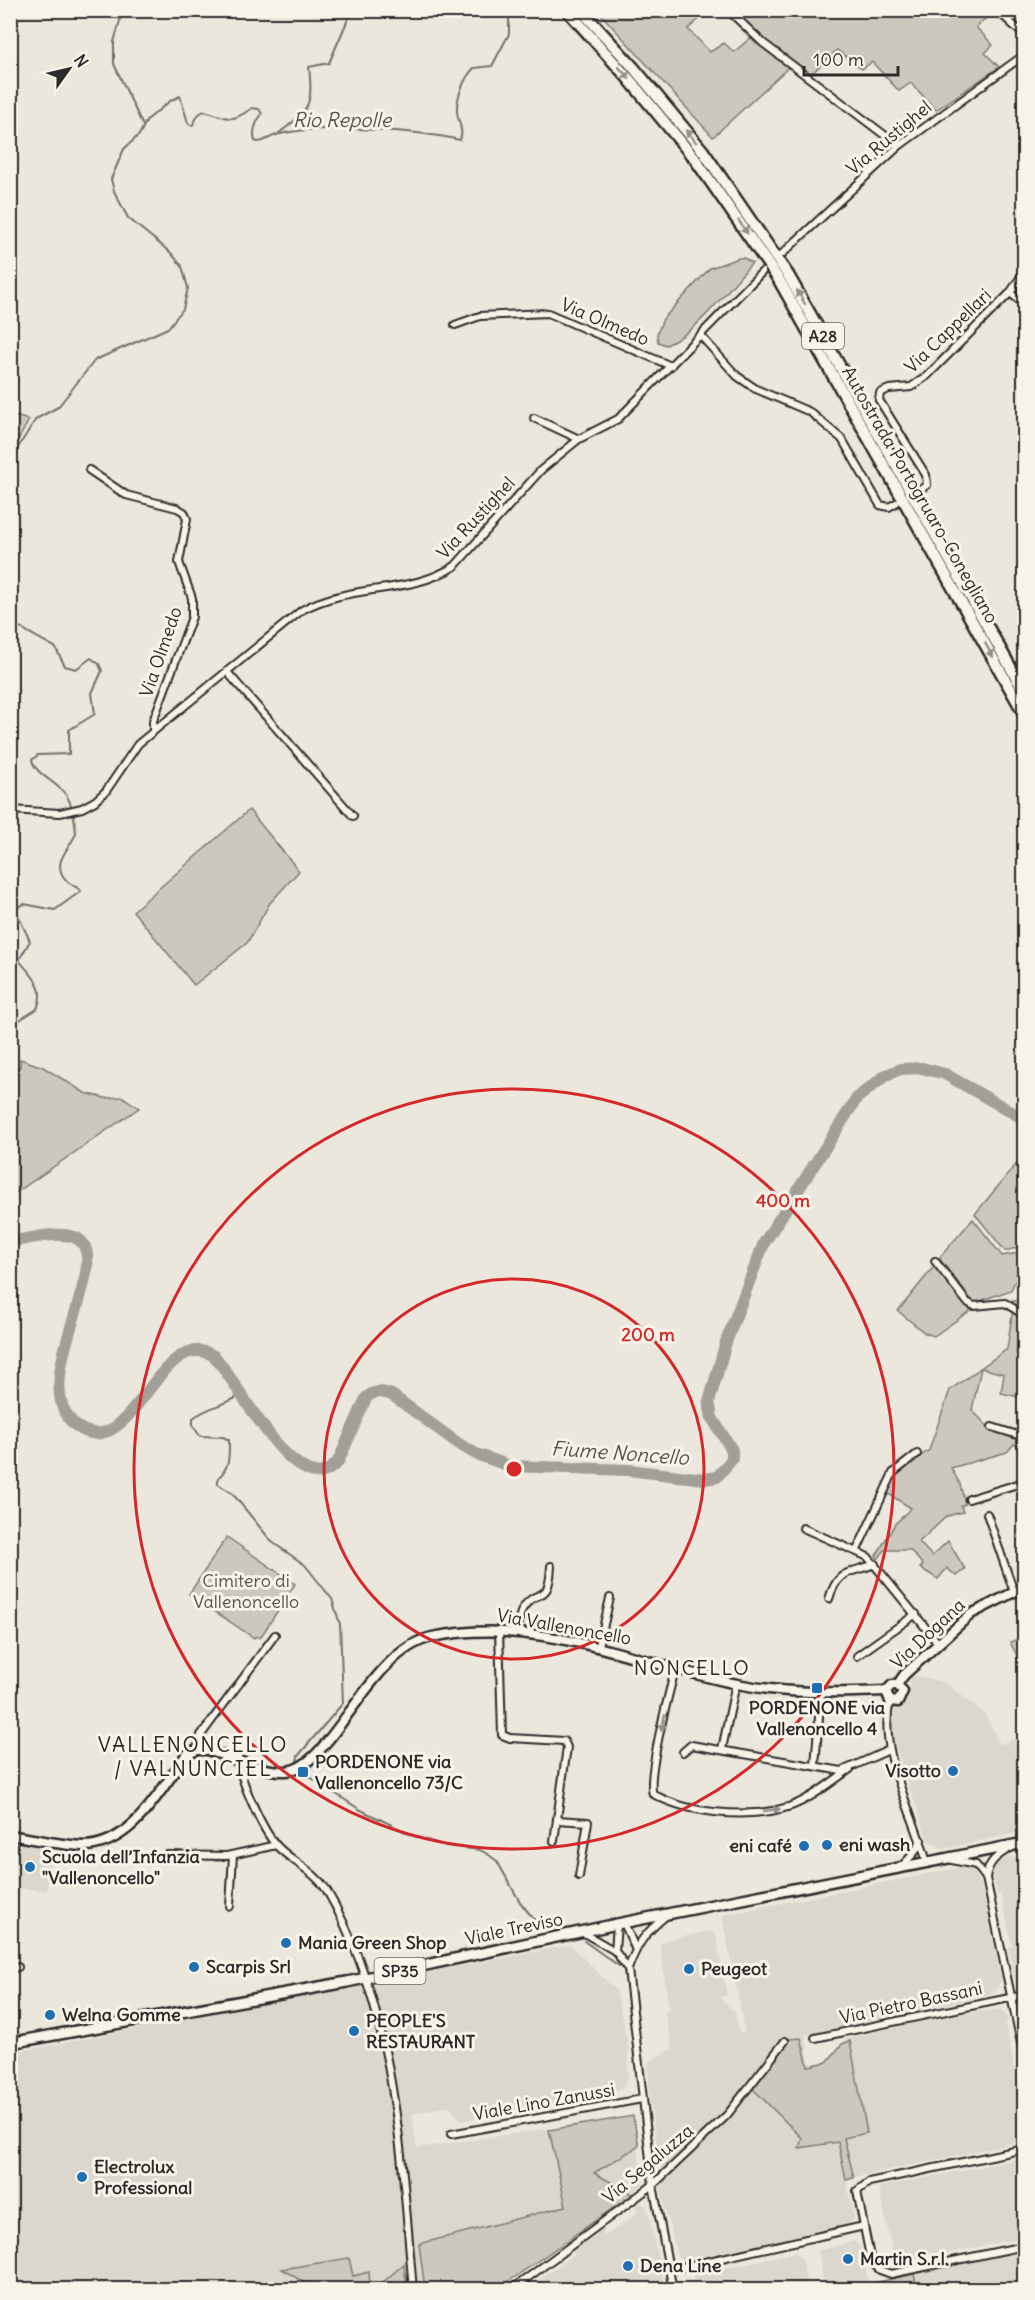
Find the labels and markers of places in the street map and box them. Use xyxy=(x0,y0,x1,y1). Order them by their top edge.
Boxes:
centre of rings xyxy=(504,1459,524,1479)
marker: PORDENONE via Vallenoncello 4 xyxy=(810,1681,824,1695)
place label: PORDENONE via Vallenoncello 4 xyxy=(749,1696,885,1740)
place label: PORDENONE via Vallenoncello 73/C xyxy=(315,1750,463,1794)
place label: Visotto xyxy=(885,1759,941,1782)
marker: Visotto xyxy=(946,1764,960,1778)
marker: PORDENONE via Vallenoncello 73/C xyxy=(296,1765,310,1779)
place label: eni wash xyxy=(839,1833,911,1856)
place label: eni café xyxy=(729,1834,792,1857)
marker: eni wash xyxy=(820,1838,834,1852)
marker: eni café xyxy=(797,1839,811,1853)
place label: Scuola dell’Infanzia "Vallenoncello" xyxy=(42,1845,200,1889)
marker: Scuola dell’Infanzia "Vallenoncello" xyxy=(23,1860,37,1874)
place label: Mania Green Shop xyxy=(298,1931,446,1954)
marker: Mania Green Shop xyxy=(279,1936,293,1950)
place label: Scarpis Srl xyxy=(206,1955,291,1978)
place label: Peugeot xyxy=(701,1957,768,1980)
marker: Scarpis Srl xyxy=(187,1960,201,1974)
marker: Peugeot xyxy=(682,1962,696,1976)
place label: Welna Gomme xyxy=(62,2003,181,2026)
marker: Welna Gomme xyxy=(43,2008,57,2022)
place label: PEOPLE'S RESTAURANT xyxy=(366,2009,476,2053)
marker: PEOPLE'S RESTAURANT xyxy=(347,2024,361,2038)
place label: Electrolux Professional xyxy=(94,2155,192,2199)
marker: Electrolux Professional xyxy=(75,2170,89,2184)
place label: Martin S.r.l. xyxy=(860,2247,949,2270)
marker: Martin S.r.l. xyxy=(841,2252,855,2266)
place label: Dena Line xyxy=(640,2254,722,2277)
marker: Dena Line xyxy=(621,2259,635,2273)

